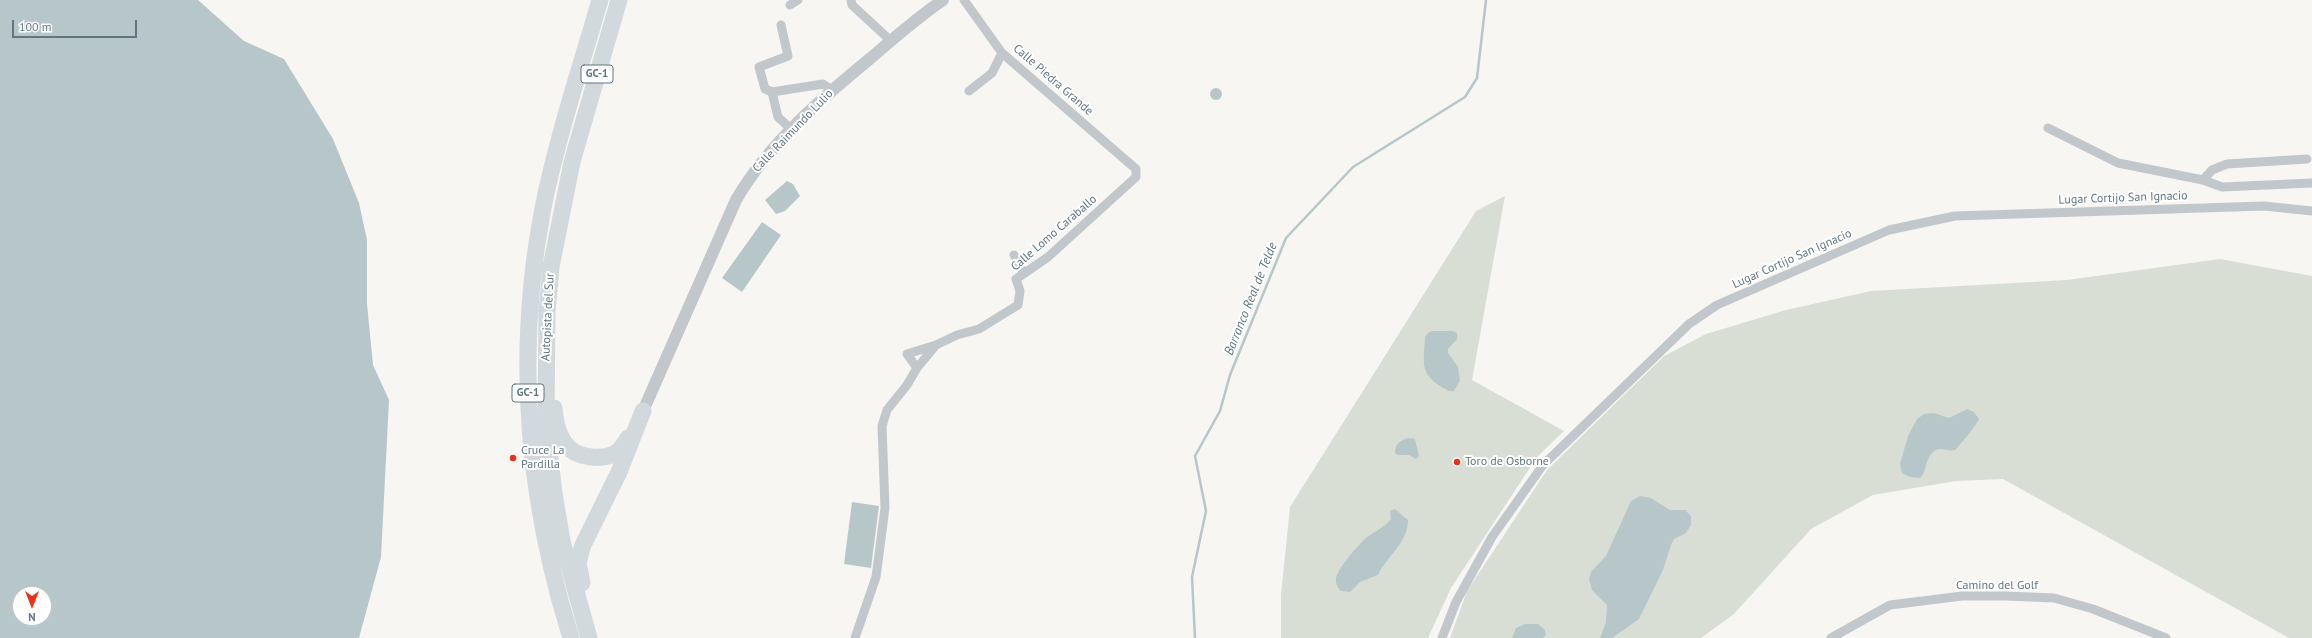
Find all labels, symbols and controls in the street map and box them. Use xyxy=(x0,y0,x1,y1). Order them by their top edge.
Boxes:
scale bar xyxy=(14,12,139,38)
text: 100 m xyxy=(19,19,52,34)
street label: Calle Piedra Grande xyxy=(1010,41,1096,119)
road number: GC-1 xyxy=(581,65,613,83)
street label: Calle Raimundo Lulio xyxy=(750,87,836,175)
street label: Lugar Cortijo San Ignacio xyxy=(2058,189,2188,207)
street label: Calle Lomo Caraballo xyxy=(1008,192,1100,274)
street label: Lugar Cortijo San Ignacio xyxy=(1730,226,1854,292)
water label: Barranco Real de Telde xyxy=(1221,240,1281,358)
street label: Autopista del Sur xyxy=(539,273,557,361)
road number: GC-1 xyxy=(512,384,544,402)
place label: Cruce La Pardilla xyxy=(521,444,565,472)
marker: Cruce La Pardilla xyxy=(508,453,518,463)
place label: Toro de Osborne xyxy=(1465,455,1549,469)
marker: Toro de Osborne xyxy=(1452,457,1462,467)
street label: Camino del Golf xyxy=(1956,579,2038,593)
north arrow xyxy=(12,586,52,626)
text: N xyxy=(28,610,36,624)

